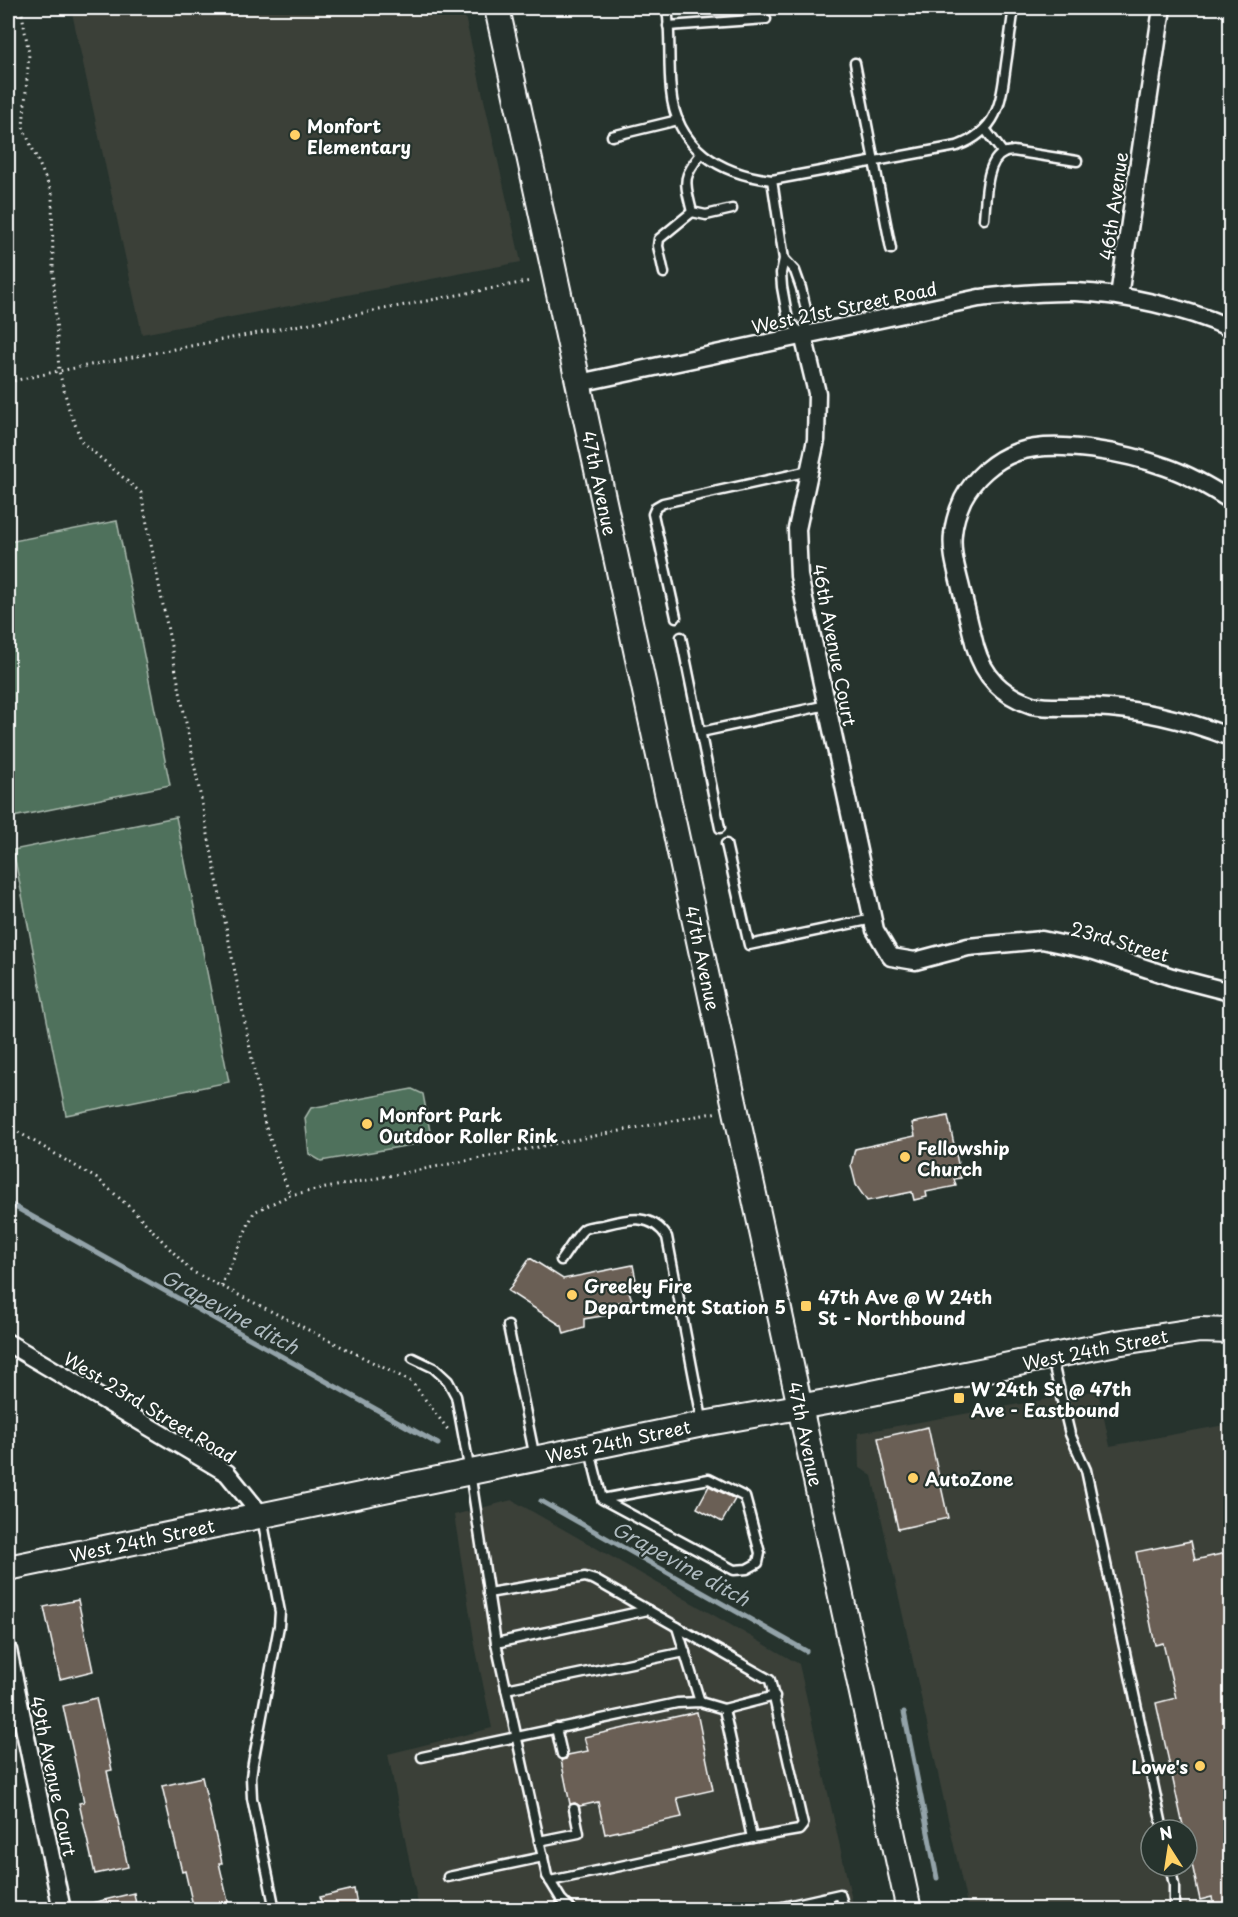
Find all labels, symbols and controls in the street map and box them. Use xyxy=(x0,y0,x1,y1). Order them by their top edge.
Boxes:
place label: Monfort Elementary xyxy=(307,112,411,160)
marker: Monfort Elementary xyxy=(288,128,302,142)
street label: 46th Avenue xyxy=(1092,150,1134,262)
street label: West 21st Street Road xyxy=(749,274,939,340)
street label: 47th Avenue xyxy=(576,428,624,538)
street label: 46th Avenue Court xyxy=(806,562,864,728)
street label: 47th Avenue xyxy=(679,903,727,1013)
street label: 23rd Street xyxy=(1068,914,1172,968)
place label: Monfort Park Outdoor Roller Rink xyxy=(379,1101,558,1149)
marker: Monfort Park Outdoor Roller Rink xyxy=(360,1117,374,1131)
place label: Fellowship Church xyxy=(917,1134,1010,1182)
marker: Fellowship Church xyxy=(898,1150,912,1164)
water label: Grapevine ditch xyxy=(156,1261,305,1361)
place label: Greeley Fire Department Station 5 xyxy=(584,1272,786,1320)
place label: 47th Ave @ W 24th St - Northbound xyxy=(818,1283,992,1331)
marker: Greeley Fire Department Station 5 xyxy=(565,1288,579,1302)
marker: 47th Ave @ W 24th St - Northbound xyxy=(799,1299,813,1313)
street label: West 24th Street xyxy=(1020,1322,1170,1376)
street label: West 23rd Street Road xyxy=(59,1345,241,1469)
place label: W 24th St @ 47th Ave - Eastbound xyxy=(971,1375,1132,1423)
street label: 47th Avenue xyxy=(782,1379,830,1489)
marker: W 24th St @ 47th Ave - Eastbound xyxy=(952,1391,966,1405)
street label: West 24th Street xyxy=(543,1412,693,1470)
place label: AutoZone xyxy=(925,1465,1013,1492)
marker: AutoZone xyxy=(906,1471,920,1485)
street label: West 24th Street xyxy=(67,1511,217,1569)
water label: Grapevine ditch xyxy=(607,1513,756,1613)
street label: 49th Avenue Court xyxy=(24,1693,84,1859)
place label: Lowe's xyxy=(1132,1753,1188,1780)
marker: Lowe's xyxy=(1193,1759,1207,1773)
north arrow xyxy=(1139,1818,1199,1878)
text: N xyxy=(1157,1819,1174,1845)

